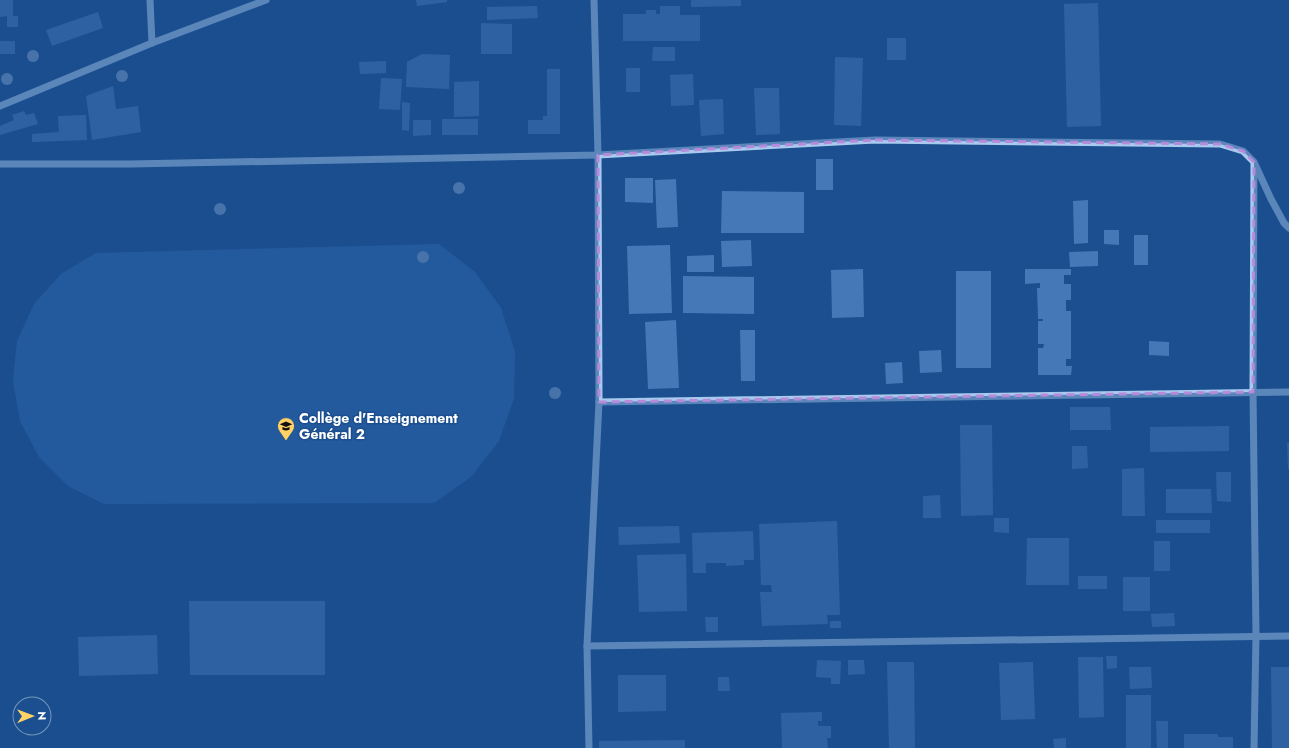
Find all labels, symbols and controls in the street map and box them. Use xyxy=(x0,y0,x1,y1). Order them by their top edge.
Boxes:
place label: Collège d'Enseignement Général 2 xyxy=(299,408,458,444)
school or university icon: Collège d'Enseignement Général 2 xyxy=(276,416,296,441)
north arrow xyxy=(12,696,52,736)
text: N xyxy=(34,711,50,720)

